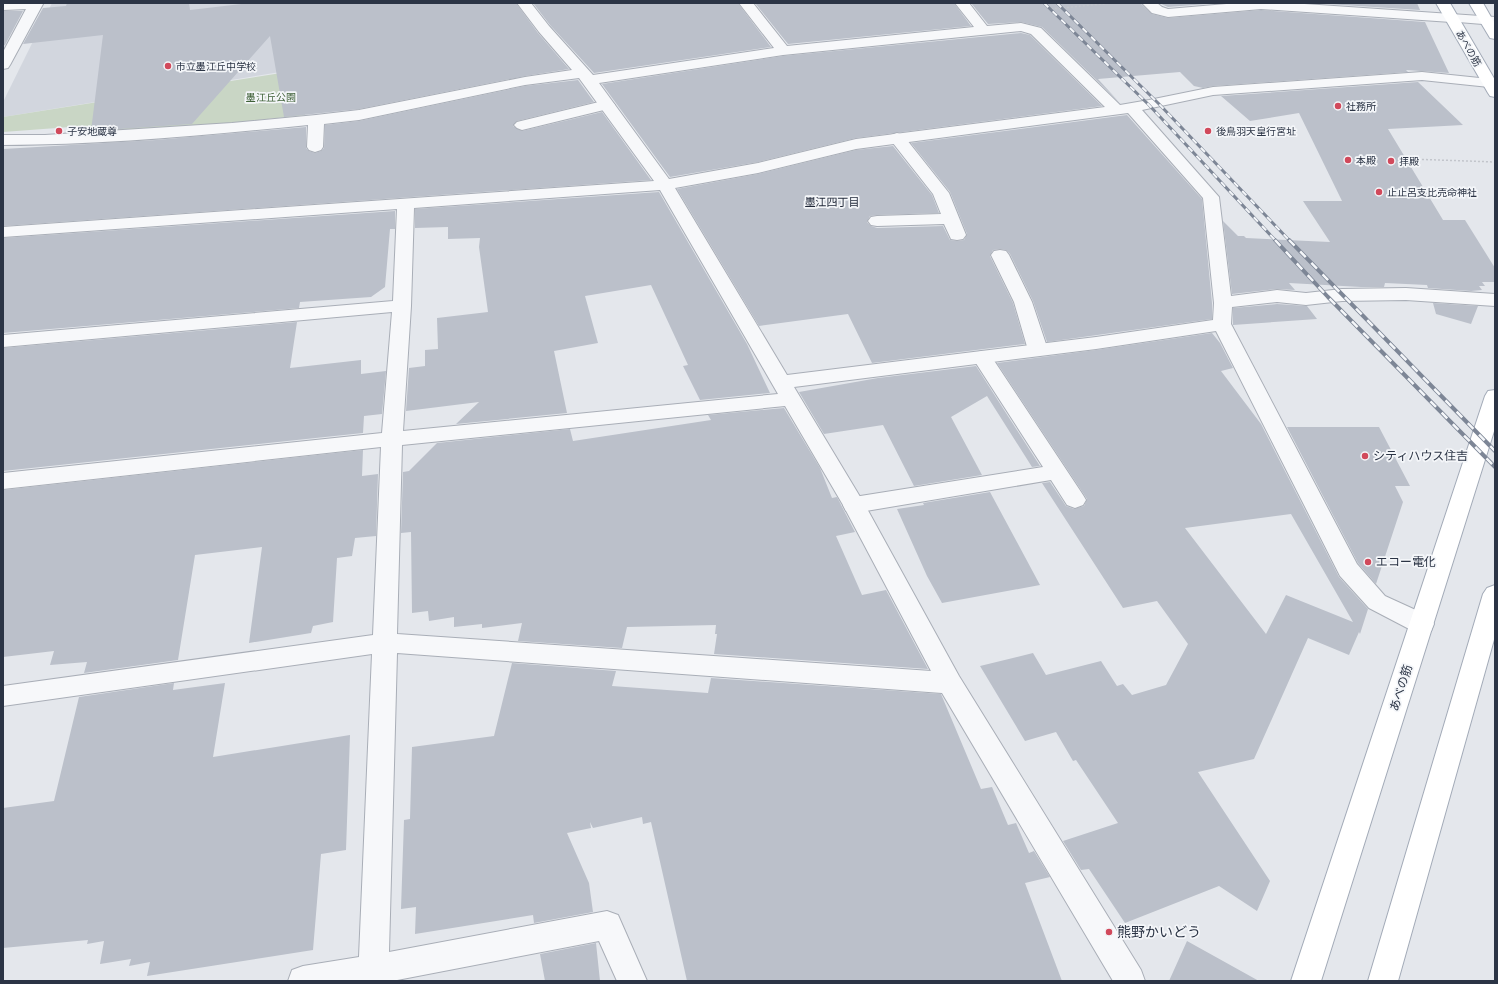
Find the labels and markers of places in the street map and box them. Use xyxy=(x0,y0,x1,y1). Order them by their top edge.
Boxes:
place label: 市立墨江丘中学校 xyxy=(176,60,256,73)
marker: 市立墨江丘中学校 xyxy=(163,61,173,71)
place label: 社務所 xyxy=(1346,100,1376,113)
marker: 社務所 xyxy=(1333,101,1343,111)
place label: 子安地蔵尊 xyxy=(67,125,117,138)
place label: 後鳥羽天皇行宮址 xyxy=(1216,125,1296,138)
marker: 子安地蔵尊 xyxy=(54,126,64,136)
marker: 後鳥羽天皇行宮址 xyxy=(1203,126,1213,136)
place label: 本殿 xyxy=(1356,154,1376,167)
marker: 本殿 xyxy=(1343,155,1353,165)
place label: 拝殿 xyxy=(1399,155,1419,168)
marker: 拝殿 xyxy=(1386,156,1396,166)
place label: 止止呂支比売命神社 xyxy=(1387,186,1477,199)
marker: 止止呂支比売命神社 xyxy=(1374,187,1384,197)
place label: シティハウス住吉 xyxy=(1373,448,1468,463)
marker: シティハウス住吉 xyxy=(1360,451,1370,461)
place label: エコー電化 xyxy=(1376,554,1436,569)
marker: エコー電化 xyxy=(1363,557,1373,567)
place label: 熊野かいどう xyxy=(1117,923,1201,941)
marker: 熊野かいどう xyxy=(1104,927,1114,937)

